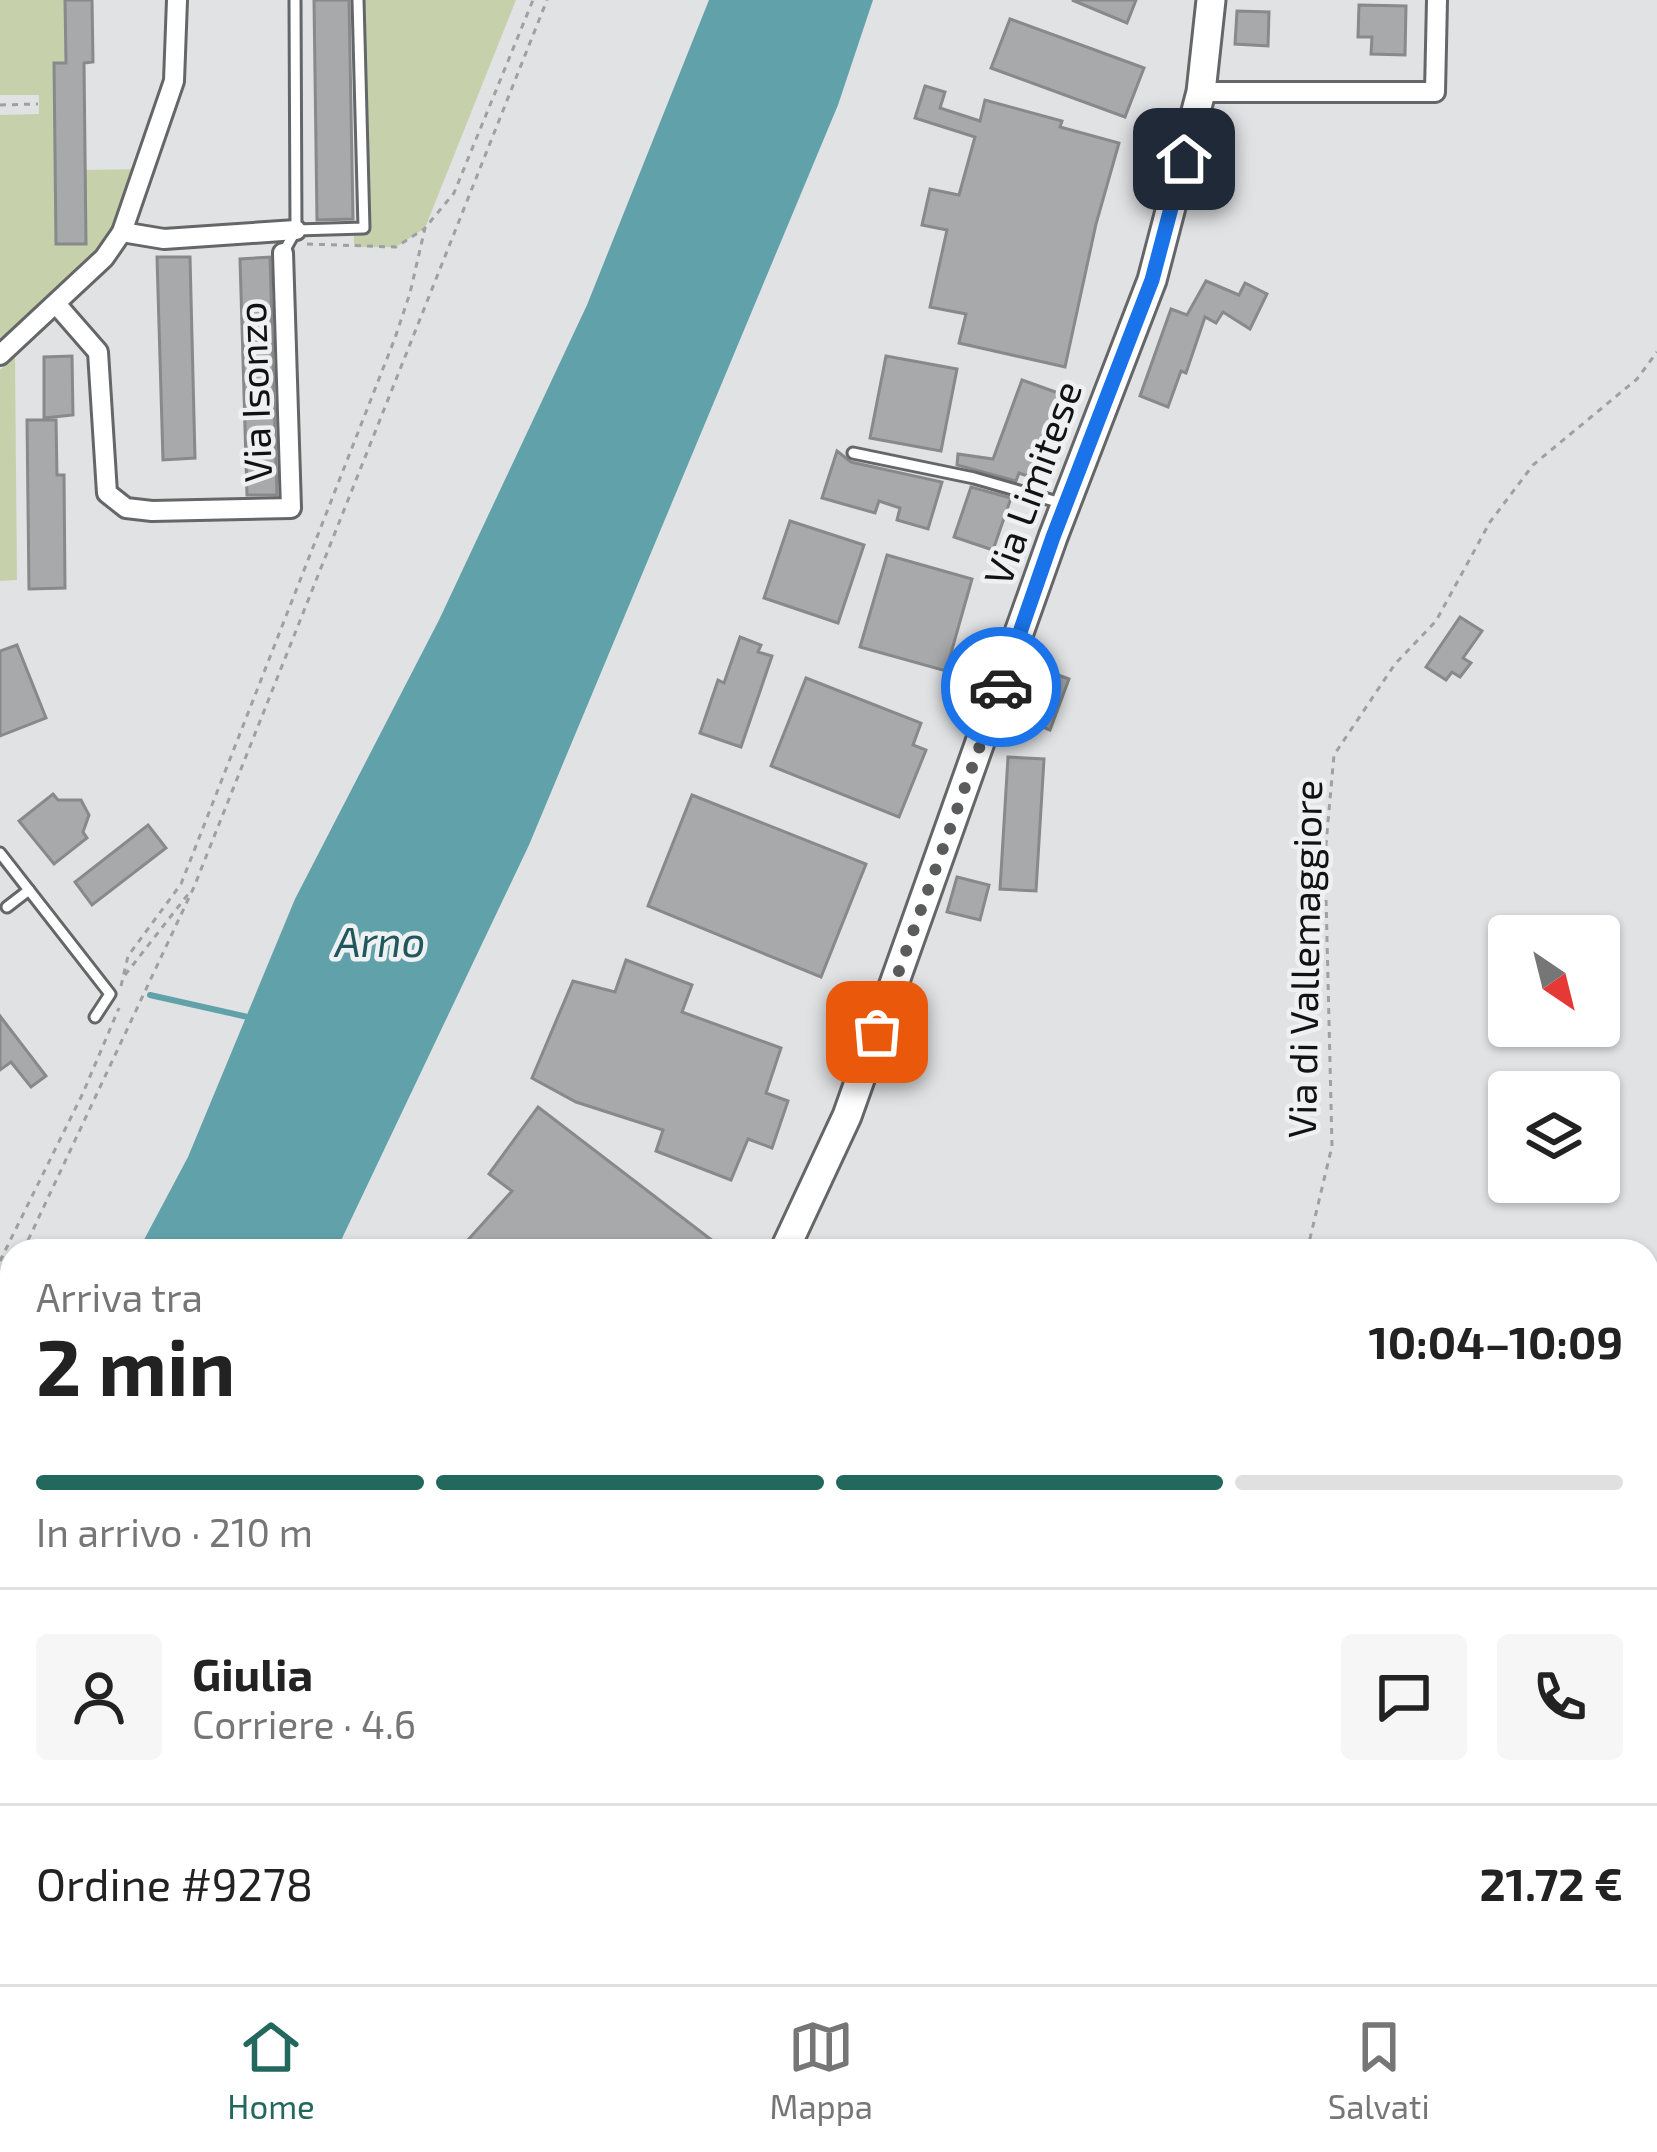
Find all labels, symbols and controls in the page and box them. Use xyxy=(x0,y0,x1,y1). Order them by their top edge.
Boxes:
pin xyxy=(1133,108,1235,210)
icon: home xyxy=(1151,126,1217,192)
street label: Via Isonzo xyxy=(227,301,280,483)
street label: Via Limitese xyxy=(973,374,1090,591)
courier xyxy=(941,627,1061,747)
icon: car xyxy=(968,654,1034,720)
street label: Via di Vallemaggiore xyxy=(1277,779,1330,1139)
water label: Arno xyxy=(333,915,425,965)
north arrow xyxy=(1488,915,1620,1047)
map controls xyxy=(1488,915,1620,1203)
pin xyxy=(826,981,928,1083)
icon: bag xyxy=(844,999,910,1065)
button: layers xyxy=(1488,1071,1620,1203)
text: Arriva tra xyxy=(36,1273,203,1320)
text: 10:04–10:09 xyxy=(1368,1314,1623,1368)
text: 2 min xyxy=(36,1318,235,1412)
text: In arrivo · 210 m xyxy=(36,1508,313,1555)
button: person xyxy=(36,1634,162,1760)
button: chat xyxy=(1341,1634,1467,1760)
button: phone xyxy=(1497,1634,1623,1760)
text: Giulia xyxy=(192,1646,313,1700)
text: Corriere · 4.6 xyxy=(192,1700,416,1747)
text: Ordine #9278 xyxy=(36,1856,313,1910)
text: 21.72 € xyxy=(1479,1856,1623,1910)
tab: Home xyxy=(227,2014,315,2126)
tab: Mappa xyxy=(770,2014,873,2126)
tab: Salvati xyxy=(1328,2014,1430,2126)

